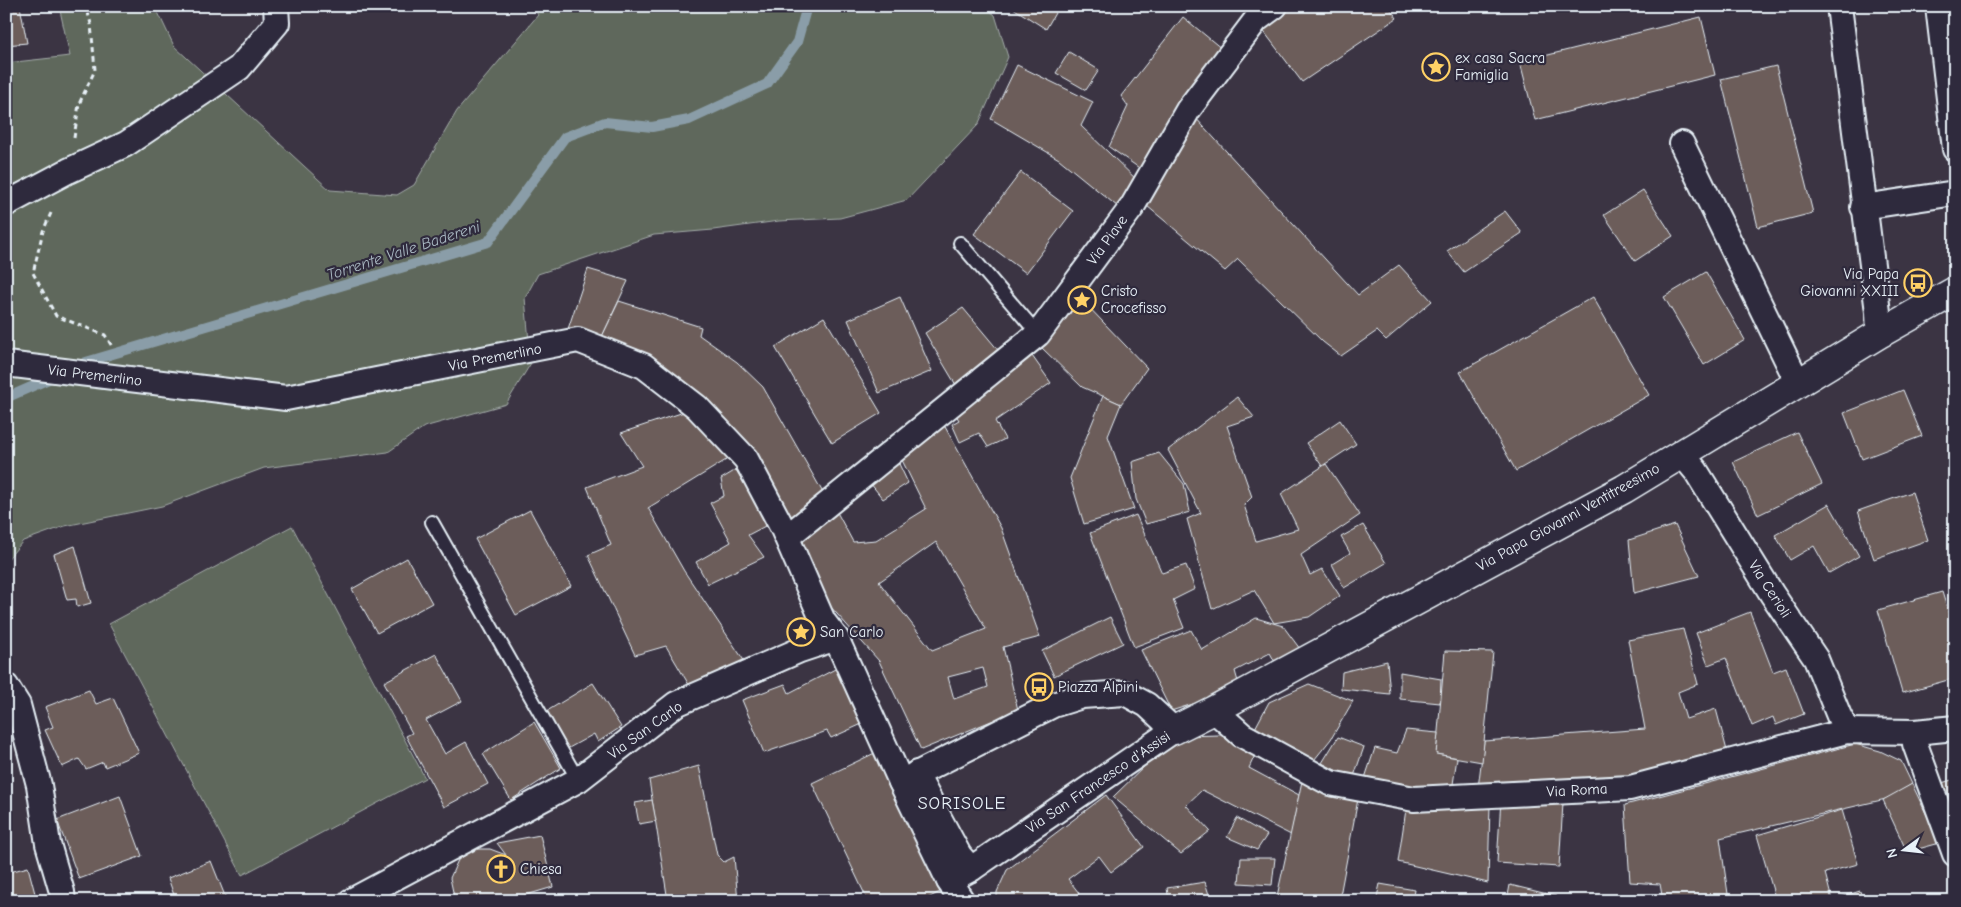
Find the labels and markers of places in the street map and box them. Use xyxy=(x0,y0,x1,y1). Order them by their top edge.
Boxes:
place label: ex casa Sacra Famiglia xyxy=(1455,49,1545,84)
place icon: ex casa Sacra Famiglia xyxy=(1421,52,1451,82)
place label: Via Papa Giovanni XXIII xyxy=(1800,265,1899,300)
bus stop icon: Via Papa Giovanni XXIII xyxy=(1903,268,1933,298)
place label: Cristo Crocefisso xyxy=(1101,282,1167,317)
place icon: Cristo Crocefisso xyxy=(1067,285,1097,315)
place icon: San Carlo xyxy=(786,617,816,647)
place label: San Carlo xyxy=(820,623,884,641)
bus stop icon: Piazza Alpini xyxy=(1024,672,1054,702)
place label: Piazza Alpini xyxy=(1058,678,1138,696)
church icon: Chiesa xyxy=(486,854,516,884)
place label: Chiesa xyxy=(520,860,562,878)

